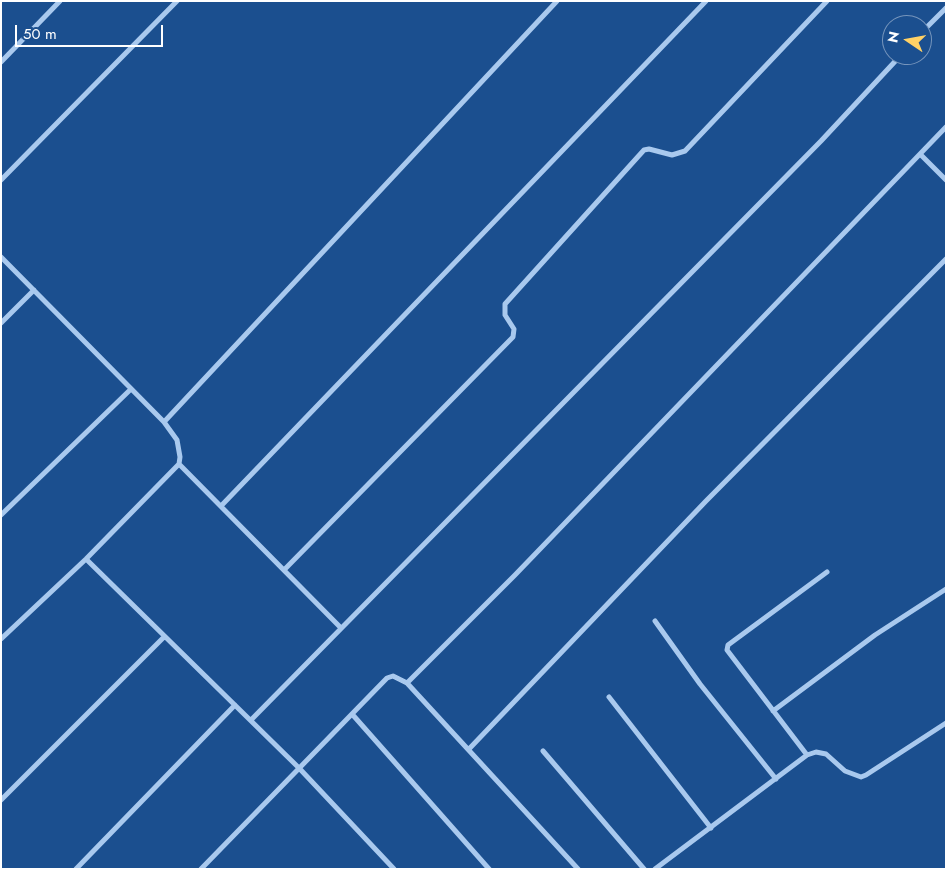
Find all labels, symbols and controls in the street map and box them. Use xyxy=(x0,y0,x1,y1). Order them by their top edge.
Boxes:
scale bar xyxy=(18,15,165,47)
north arrow xyxy=(882,15,932,65)
text: 50 m xyxy=(23,23,57,45)
text: N xyxy=(882,30,904,45)

